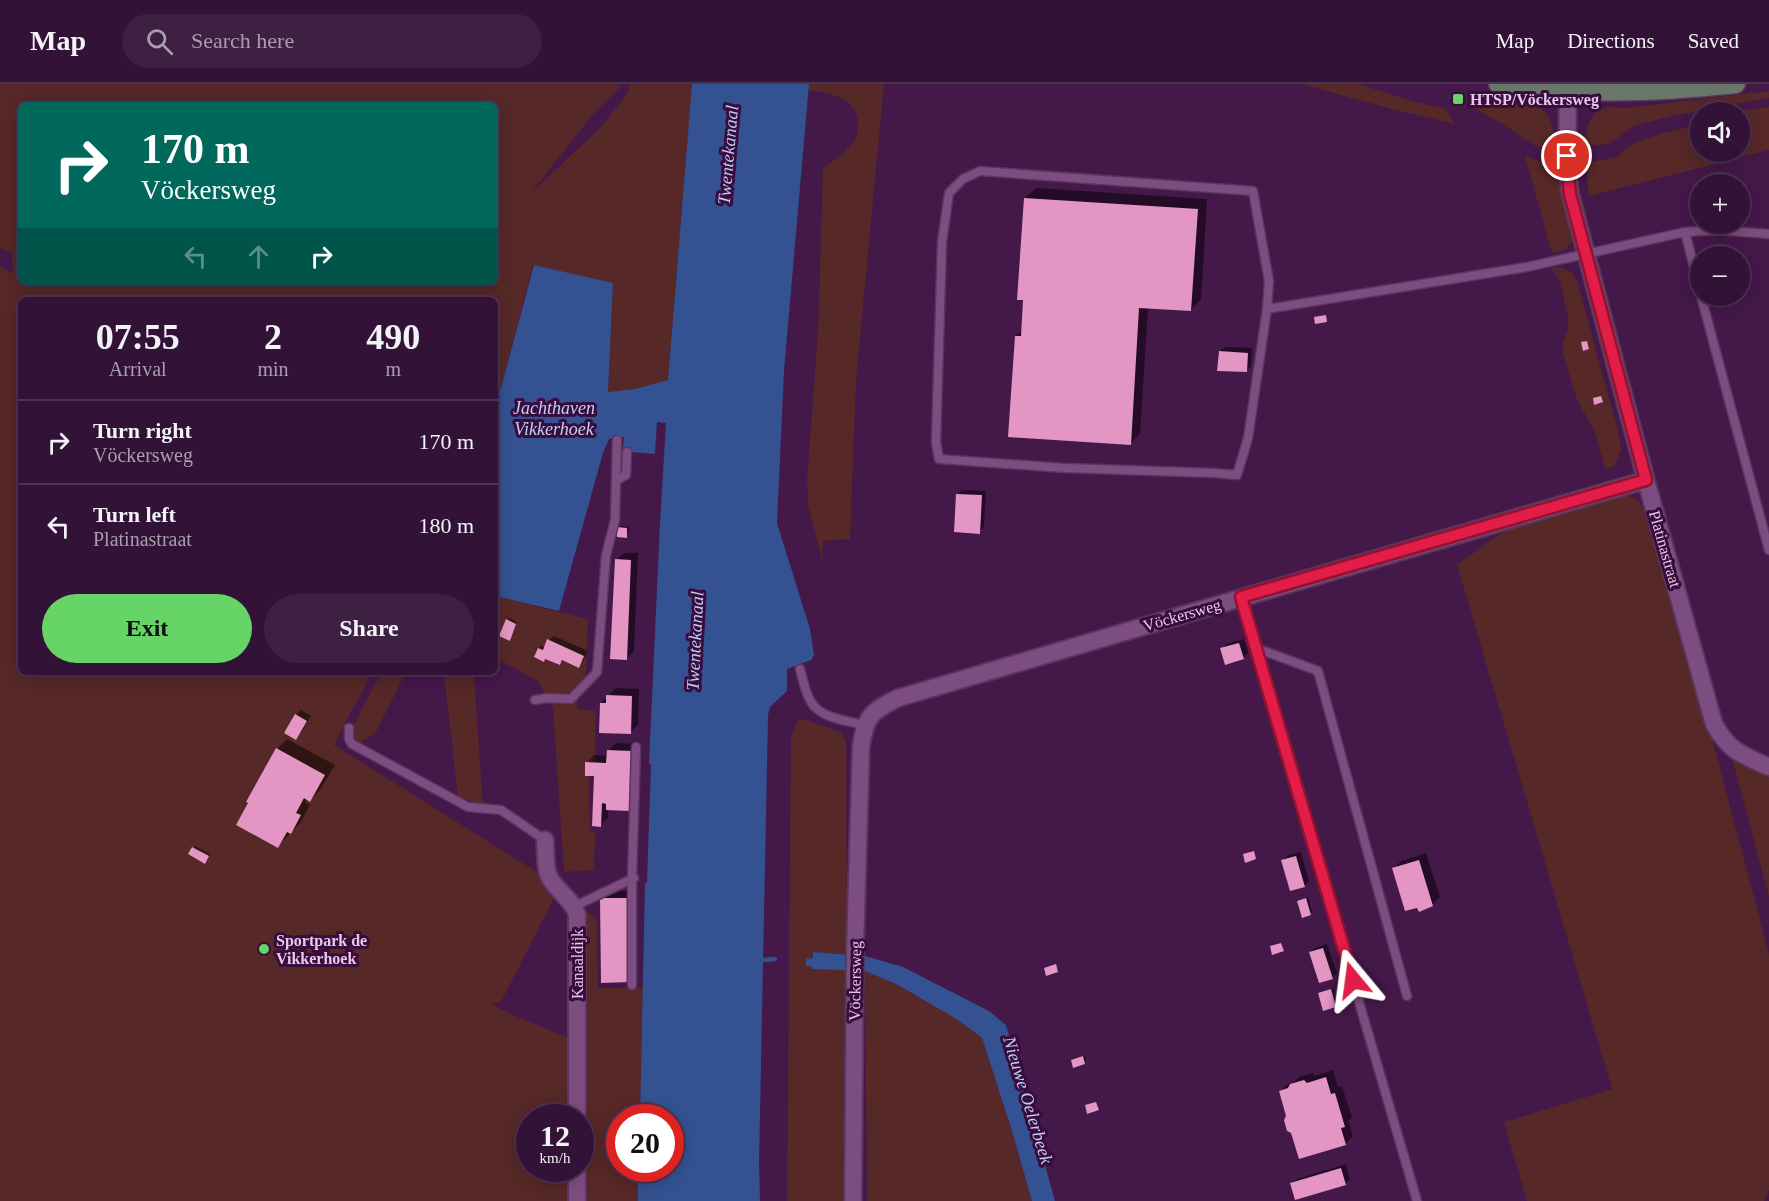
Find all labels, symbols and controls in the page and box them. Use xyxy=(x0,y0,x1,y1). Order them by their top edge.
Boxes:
search box xyxy=(122,14,542,68)
text: Map xyxy=(30,25,86,56)
icon: search xyxy=(143,25,176,58)
text: Search here xyxy=(191,28,294,53)
text: Map xyxy=(1496,29,1534,53)
text: Directions xyxy=(1567,29,1655,53)
text: Saved xyxy=(1688,29,1739,53)
place label: HTSP/Vöckersweg xyxy=(1470,91,1599,109)
marker: HTSP/Vöckersweg xyxy=(1451,92,1465,106)
map controls xyxy=(1690,102,1750,306)
button: sound xyxy=(1690,102,1750,162)
water label: Twentekanaal xyxy=(714,104,742,206)
icon: right xyxy=(42,126,120,204)
text: 170 m xyxy=(141,126,250,172)
pin xyxy=(1541,130,1592,181)
icon: arrive xyxy=(1550,139,1583,172)
button: + xyxy=(1690,174,1750,234)
text: Vöckersweg xyxy=(141,175,276,205)
icon: left xyxy=(179,240,212,273)
icon: ahead xyxy=(242,240,275,273)
icon: right xyxy=(305,240,338,273)
button: − xyxy=(1690,246,1750,306)
text: 07:55 xyxy=(96,317,180,357)
text: 2 xyxy=(264,317,282,357)
text: 490 xyxy=(366,317,420,357)
text: Arrival xyxy=(109,358,167,380)
text: min xyxy=(257,358,289,380)
text: m xyxy=(386,358,401,380)
water label: Jachthaven Vikkerhoek xyxy=(513,398,595,439)
text: Turn right xyxy=(93,418,192,443)
icon: right xyxy=(42,426,75,459)
text: 170 m xyxy=(418,429,474,454)
text: Vöckersweg xyxy=(93,444,193,466)
text: Turn left xyxy=(93,502,176,527)
street label: Platinastraat xyxy=(1646,509,1684,590)
icon: left xyxy=(42,510,75,543)
text: 180 m xyxy=(418,513,474,538)
text: Platinastraat xyxy=(93,528,192,550)
water label: Twentekanaal xyxy=(682,591,708,691)
button: Exit xyxy=(42,594,252,663)
button: Share xyxy=(264,594,474,663)
street label: Vöckersweg xyxy=(1141,596,1223,635)
street label: Kanaaldijk xyxy=(569,929,587,999)
place label: Sportpark de Vikkerhoek xyxy=(276,932,367,967)
street label: Vöckersweg xyxy=(846,941,865,1021)
marker: Sportpark de Vikkerhoek xyxy=(257,942,271,956)
position arrow xyxy=(1321,948,1385,1012)
water label: Nieuwe Oelerbeek xyxy=(999,1033,1057,1167)
speed limit sign: 20 xyxy=(606,1104,684,1182)
text: 12 xyxy=(540,1119,570,1152)
text: km/h xyxy=(540,1150,570,1166)

